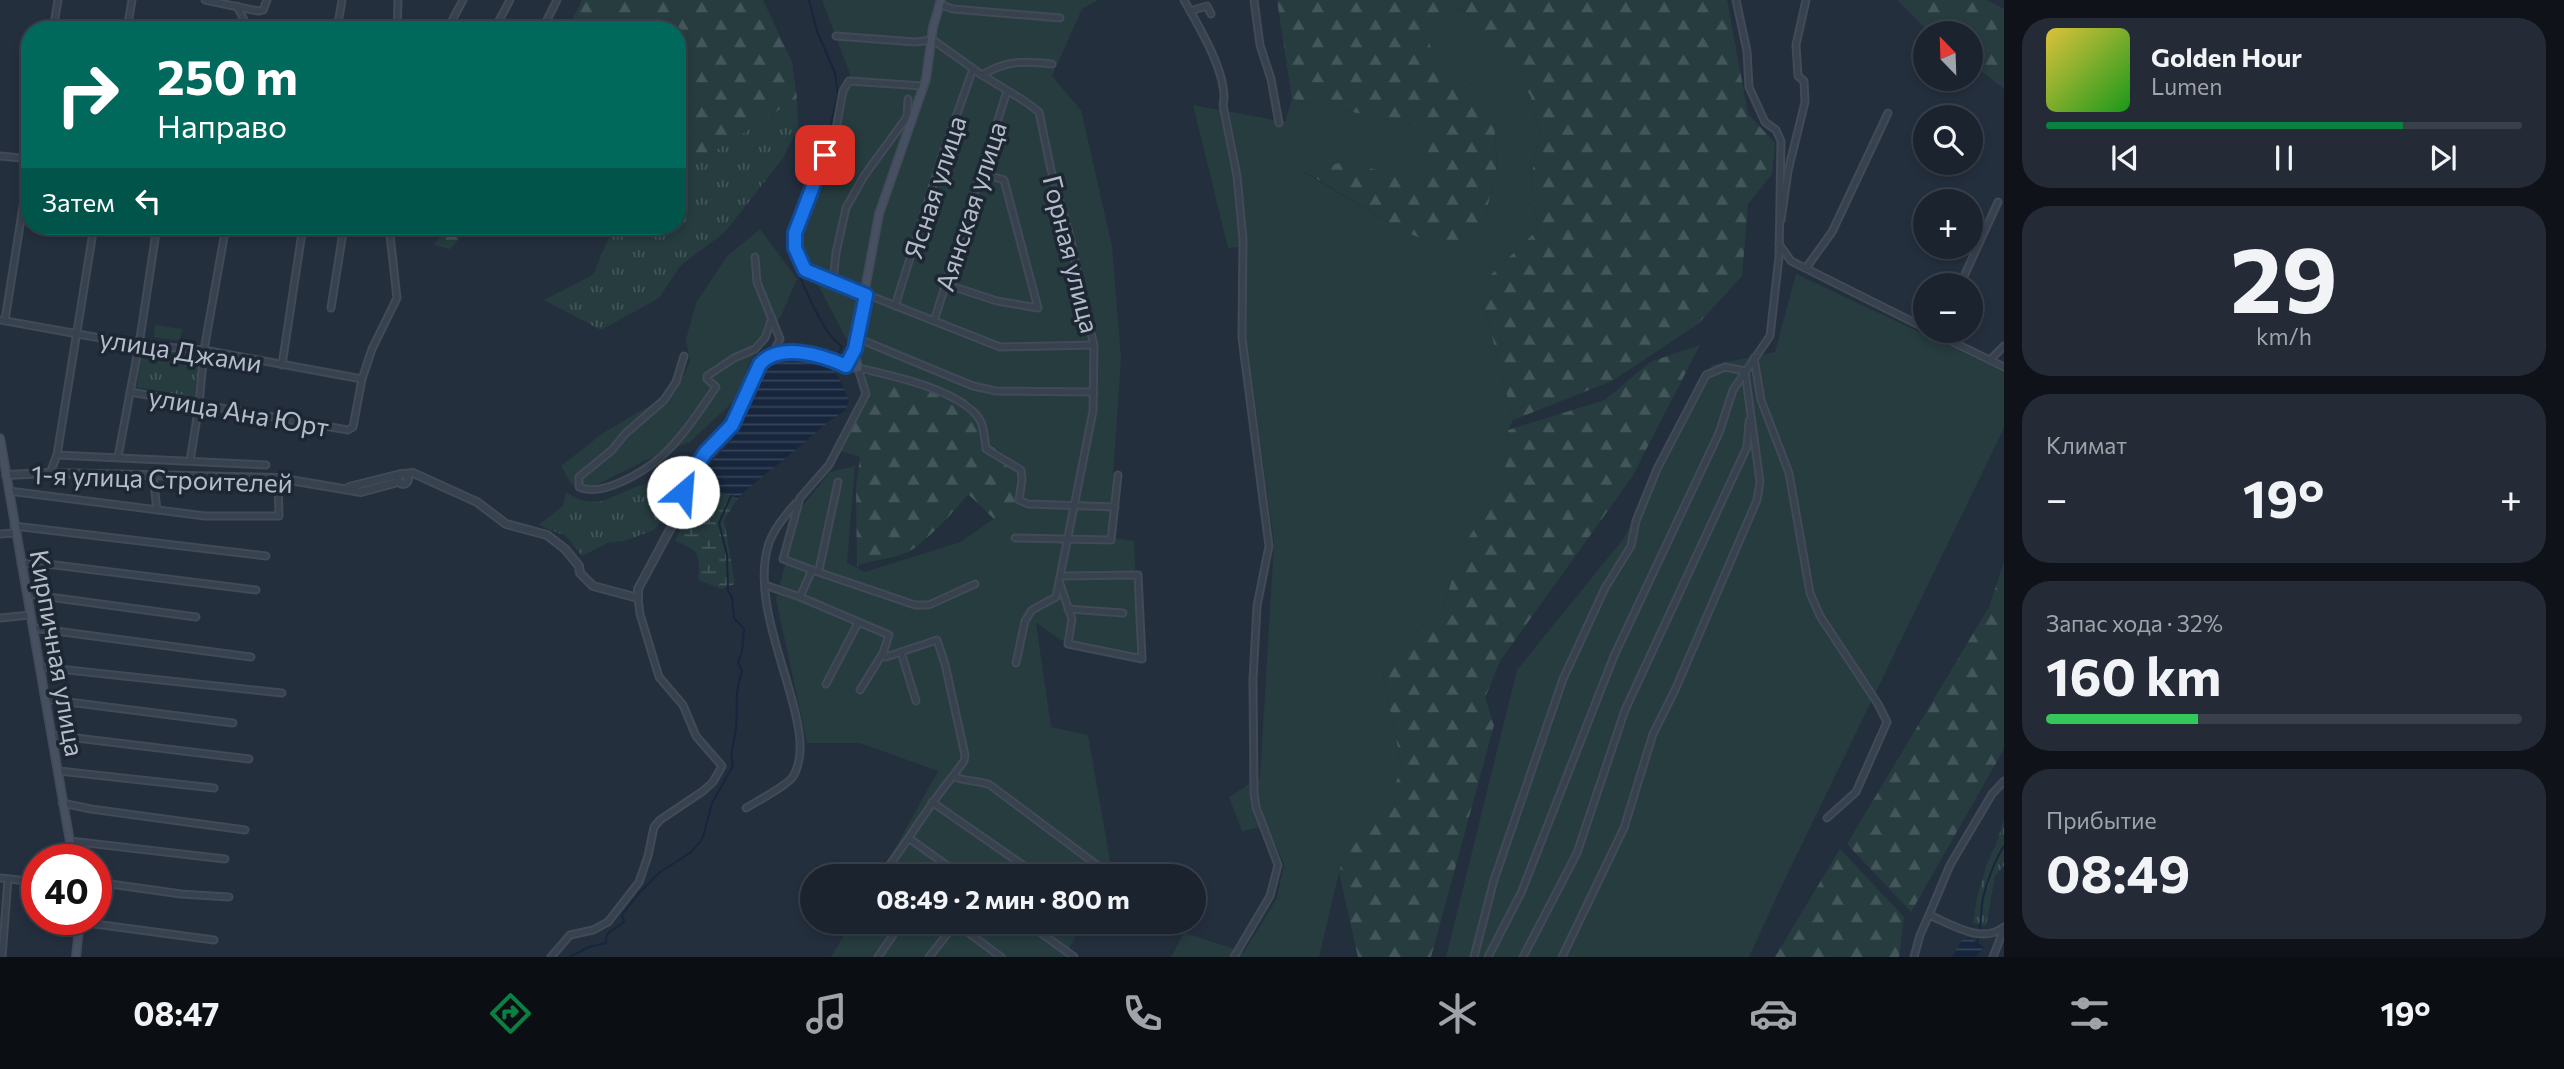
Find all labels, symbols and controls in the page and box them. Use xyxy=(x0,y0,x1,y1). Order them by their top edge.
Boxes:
north arrow xyxy=(1913,21,1983,91)
map controls xyxy=(1913,21,1983,343)
text: Golden Hour xyxy=(2151,41,2302,72)
text: 250 m xyxy=(157,45,298,105)
icon: right xyxy=(42,49,133,140)
text: Lumen xyxy=(2151,72,2222,100)
text: Направо xyxy=(157,105,287,145)
button: search xyxy=(1913,105,1983,175)
street label: Ясная улица xyxy=(896,112,972,262)
street label: Аянская улица xyxy=(928,117,1012,295)
pin xyxy=(795,125,855,185)
icon: arrive xyxy=(806,136,844,174)
icon: previous xyxy=(2106,139,2144,177)
icon: pause xyxy=(2265,139,2303,177)
icon: next xyxy=(2424,139,2462,177)
street label: Горная улица xyxy=(1037,172,1107,336)
icon: left xyxy=(129,182,167,220)
text: Затем xyxy=(42,186,115,217)
button: + xyxy=(1913,189,1983,259)
text: 29 xyxy=(2230,220,2338,332)
button: − xyxy=(1913,273,1983,343)
street label: улица Джами xyxy=(98,322,264,378)
text: km/h xyxy=(2256,322,2312,350)
street label: улица Ана Юрт xyxy=(146,380,332,442)
text: Климат xyxy=(2046,431,2127,459)
position arrow xyxy=(646,455,720,529)
street label: 1-я улица Строителей xyxy=(31,458,293,498)
text: 19° xyxy=(2243,465,2324,529)
text: − xyxy=(2046,474,2068,521)
text: + xyxy=(2500,474,2522,521)
street label: Кирпичная улица xyxy=(25,547,91,759)
text: Запас хода · 32% xyxy=(2046,609,2223,637)
text: 160 km xyxy=(2046,643,2221,707)
text: Прибытие xyxy=(2046,806,2157,834)
text: 08:49 xyxy=(2046,840,2190,904)
speed limit sign: 40 xyxy=(21,844,112,935)
text: 08:49 · 2 мин · 800 m xyxy=(876,883,1130,914)
icon: directions xyxy=(486,989,535,1038)
icon: music xyxy=(802,989,851,1038)
icon: phone xyxy=(1118,989,1167,1038)
icon: climate xyxy=(1433,989,1482,1038)
icon: car xyxy=(1749,989,1798,1038)
icon: filters xyxy=(2065,989,2114,1038)
text: 08:47 xyxy=(133,993,219,1033)
text: 19° xyxy=(2380,993,2431,1033)

